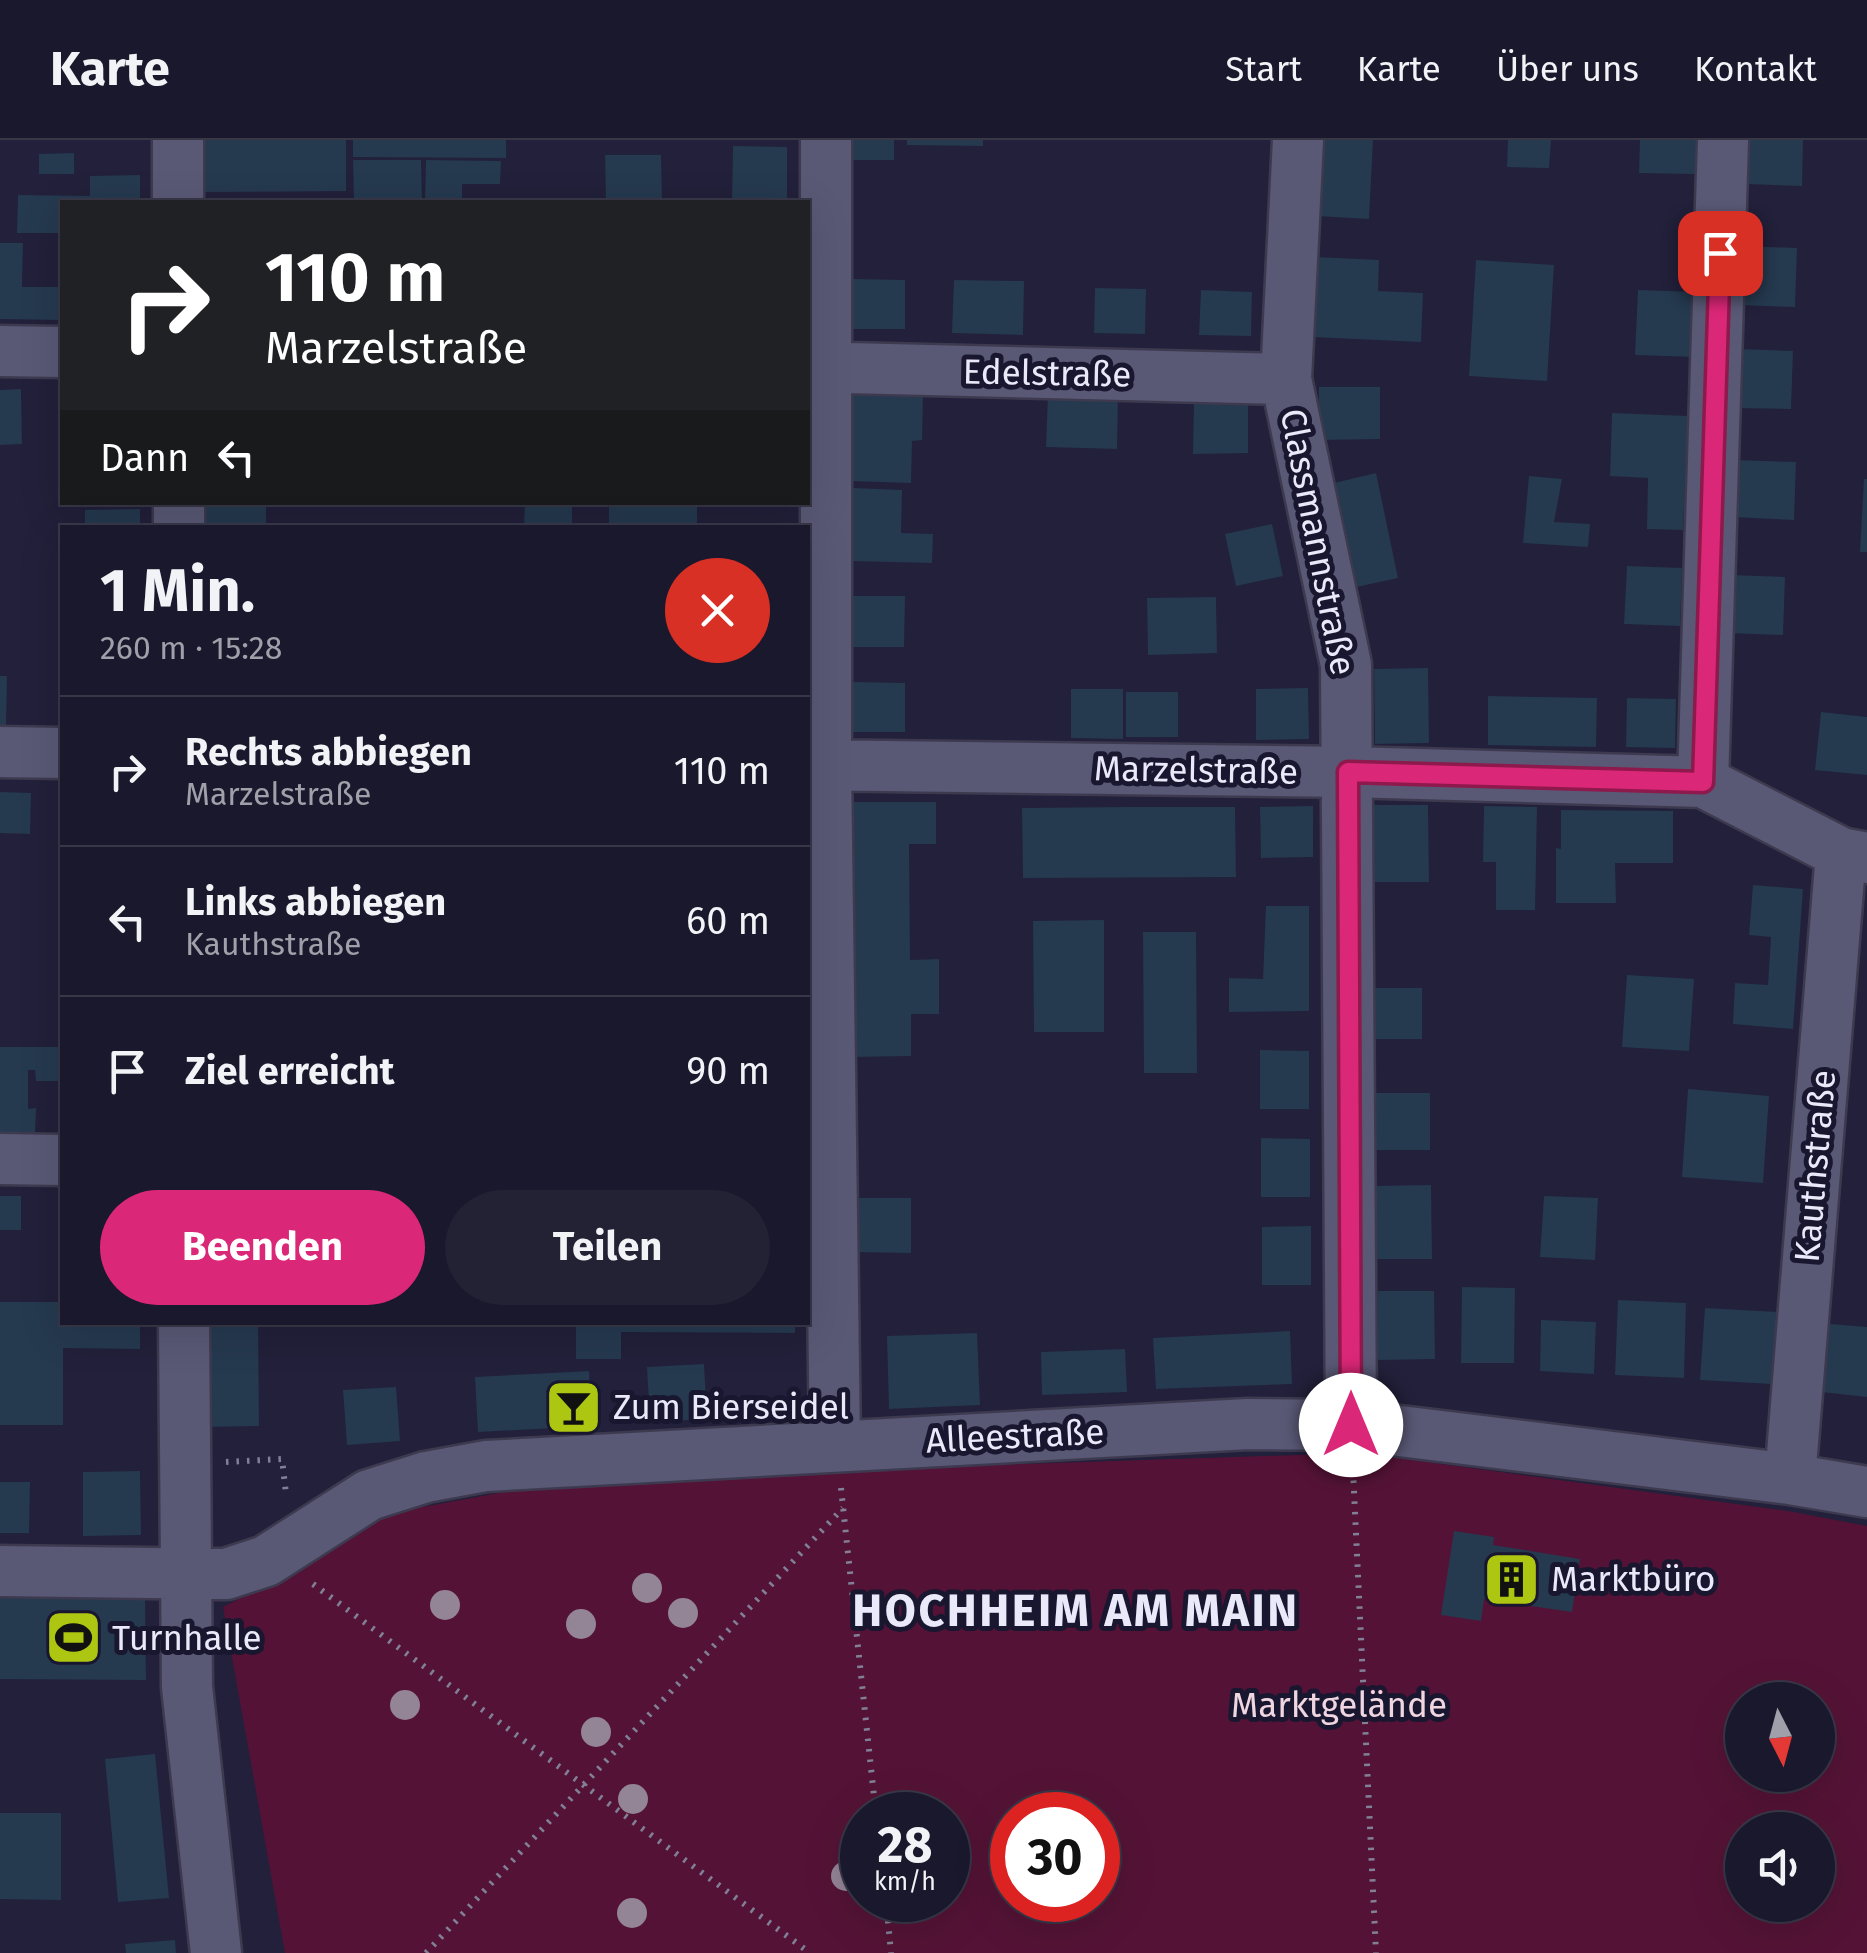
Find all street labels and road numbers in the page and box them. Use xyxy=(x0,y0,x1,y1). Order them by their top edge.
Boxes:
street label: Edelstraße xyxy=(962,351,1132,395)
street label: Classmannstraße xyxy=(1272,405,1364,679)
street label: Marzelstraße xyxy=(1094,747,1298,793)
street label: Kauthstraße xyxy=(1786,1068,1844,1264)
street label: Alleestraße xyxy=(925,1410,1105,1462)

